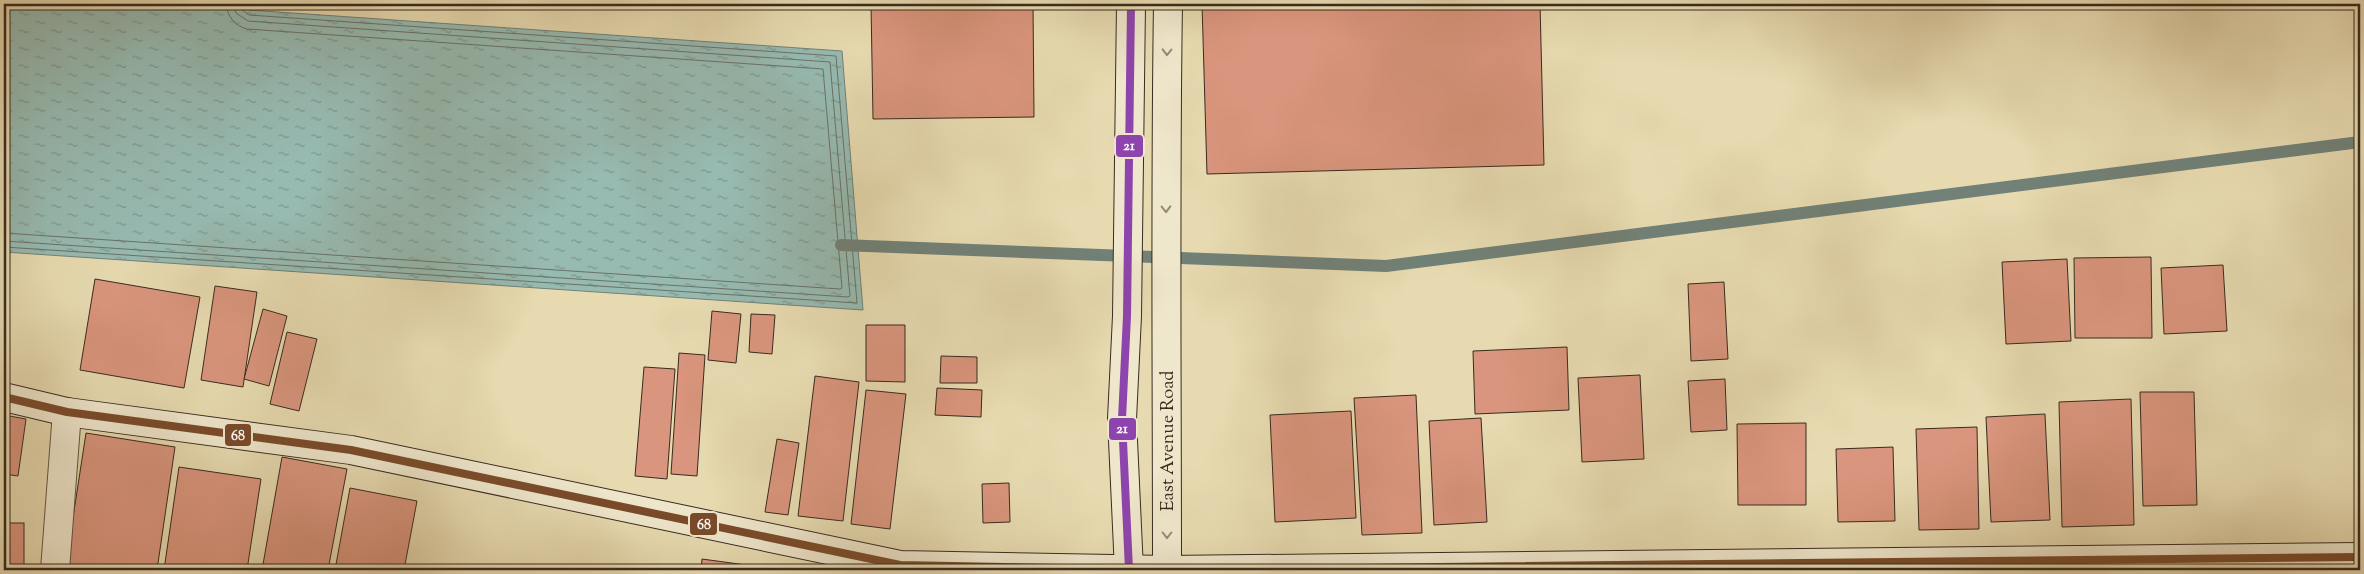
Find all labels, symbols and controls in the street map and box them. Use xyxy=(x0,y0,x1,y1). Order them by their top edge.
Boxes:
one-way arrow xyxy=(1162,49,1172,57)
line badge: 21 xyxy=(1115,134,1144,158)
text: 21 xyxy=(1123,137,1135,157)
one-way arrow xyxy=(1161,205,1172,213)
street label: East Avenue Road xyxy=(1156,371,1182,511)
line badge: 21 xyxy=(1108,417,1137,441)
text: 21 xyxy=(1116,420,1128,440)
line badge: 68 xyxy=(224,423,252,447)
text: 68 xyxy=(231,427,245,447)
line badge: 68 xyxy=(689,512,718,536)
text: 68 xyxy=(697,516,711,536)
one-way arrow xyxy=(1162,532,1172,539)

